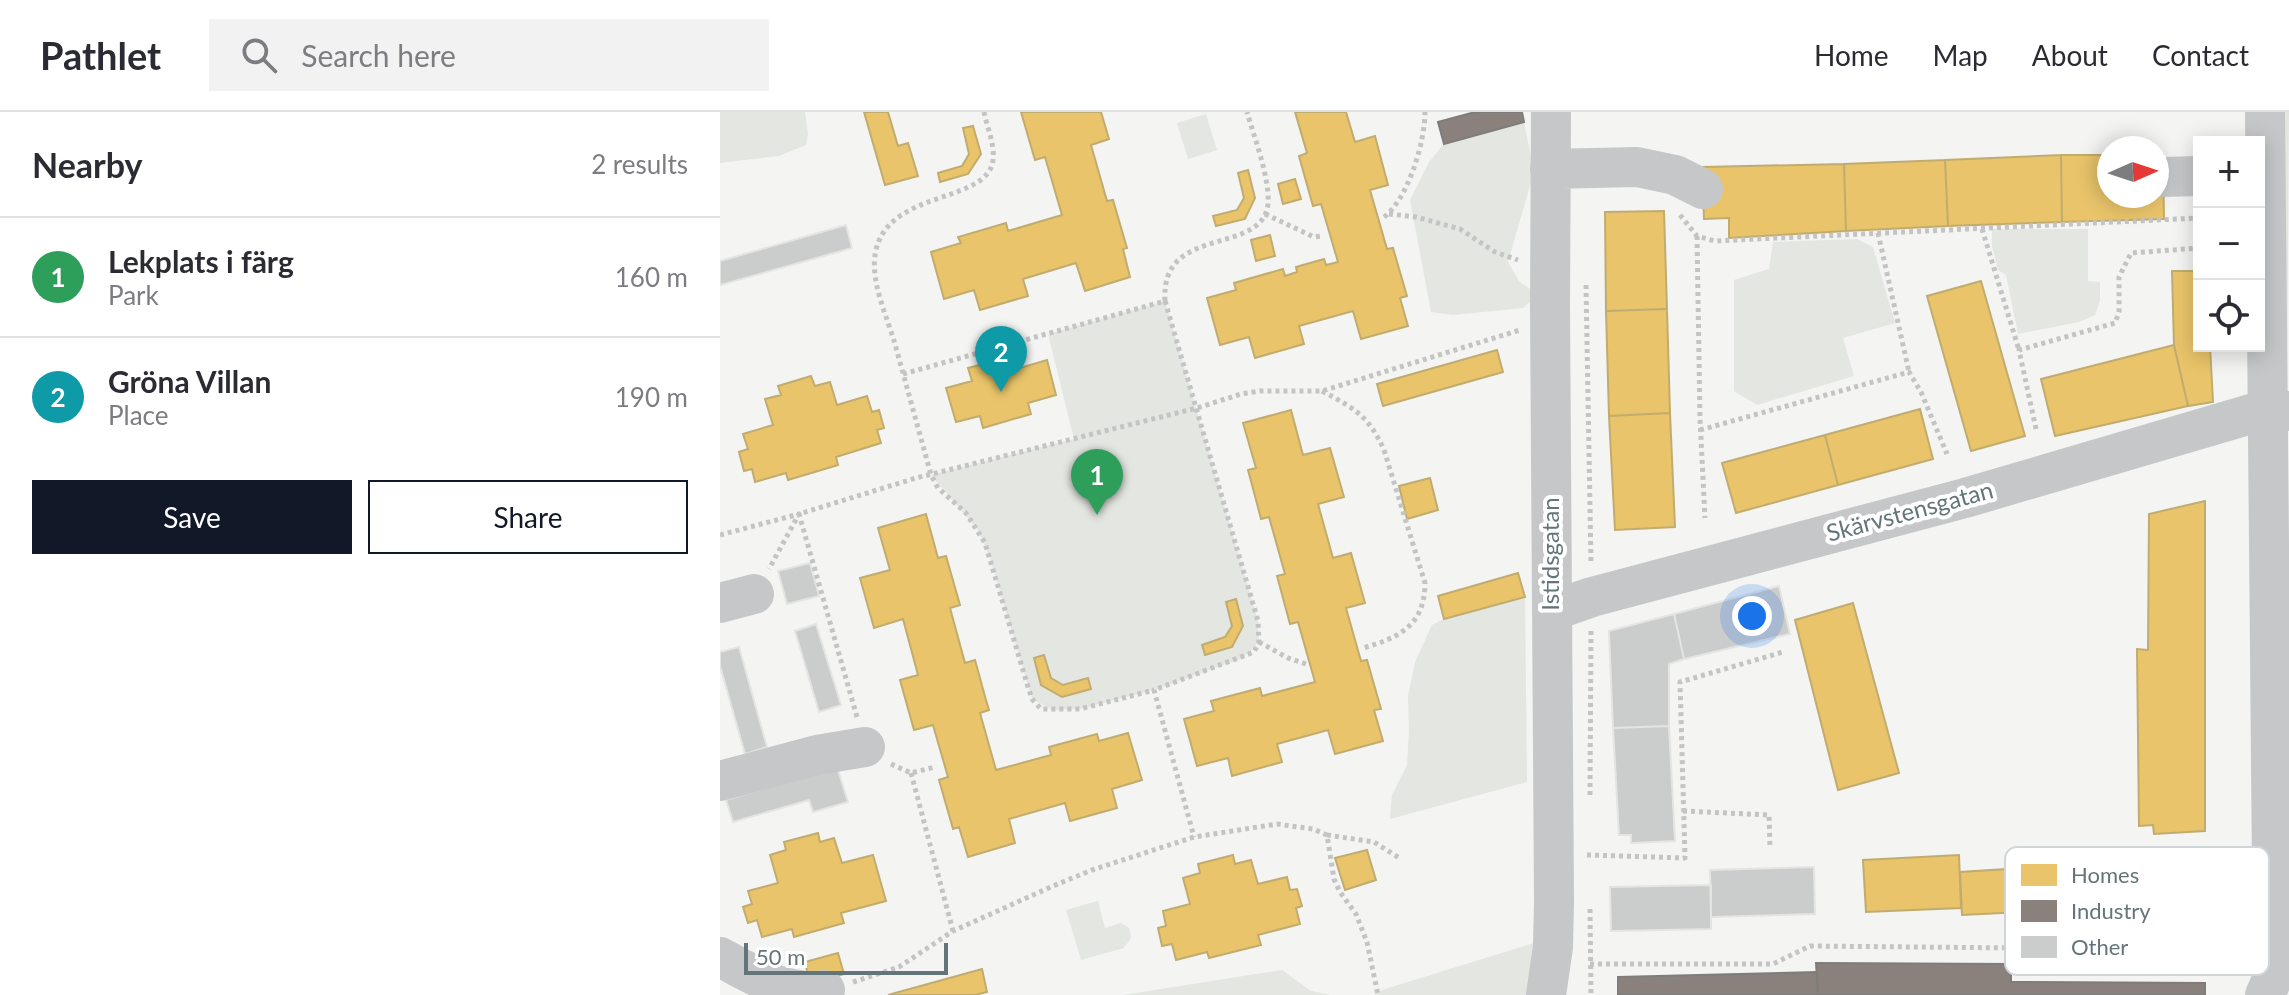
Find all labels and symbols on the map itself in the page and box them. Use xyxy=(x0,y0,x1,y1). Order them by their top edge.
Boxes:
north arrow xyxy=(2097,136,2169,208)
pin: 2 xyxy=(975,326,1027,392)
pin: 1 xyxy=(1071,449,1123,515)
street label: Skärvstensgatan xyxy=(1823,474,1996,547)
street label: Istidsgatan xyxy=(1535,497,1564,611)
your location xyxy=(1732,596,1772,636)
legend xyxy=(2005,847,2269,975)
text: Homes xyxy=(2071,861,2139,888)
text: Industry xyxy=(2071,897,2151,924)
text: Other xyxy=(2071,933,2128,960)
scale bar xyxy=(744,939,948,975)

